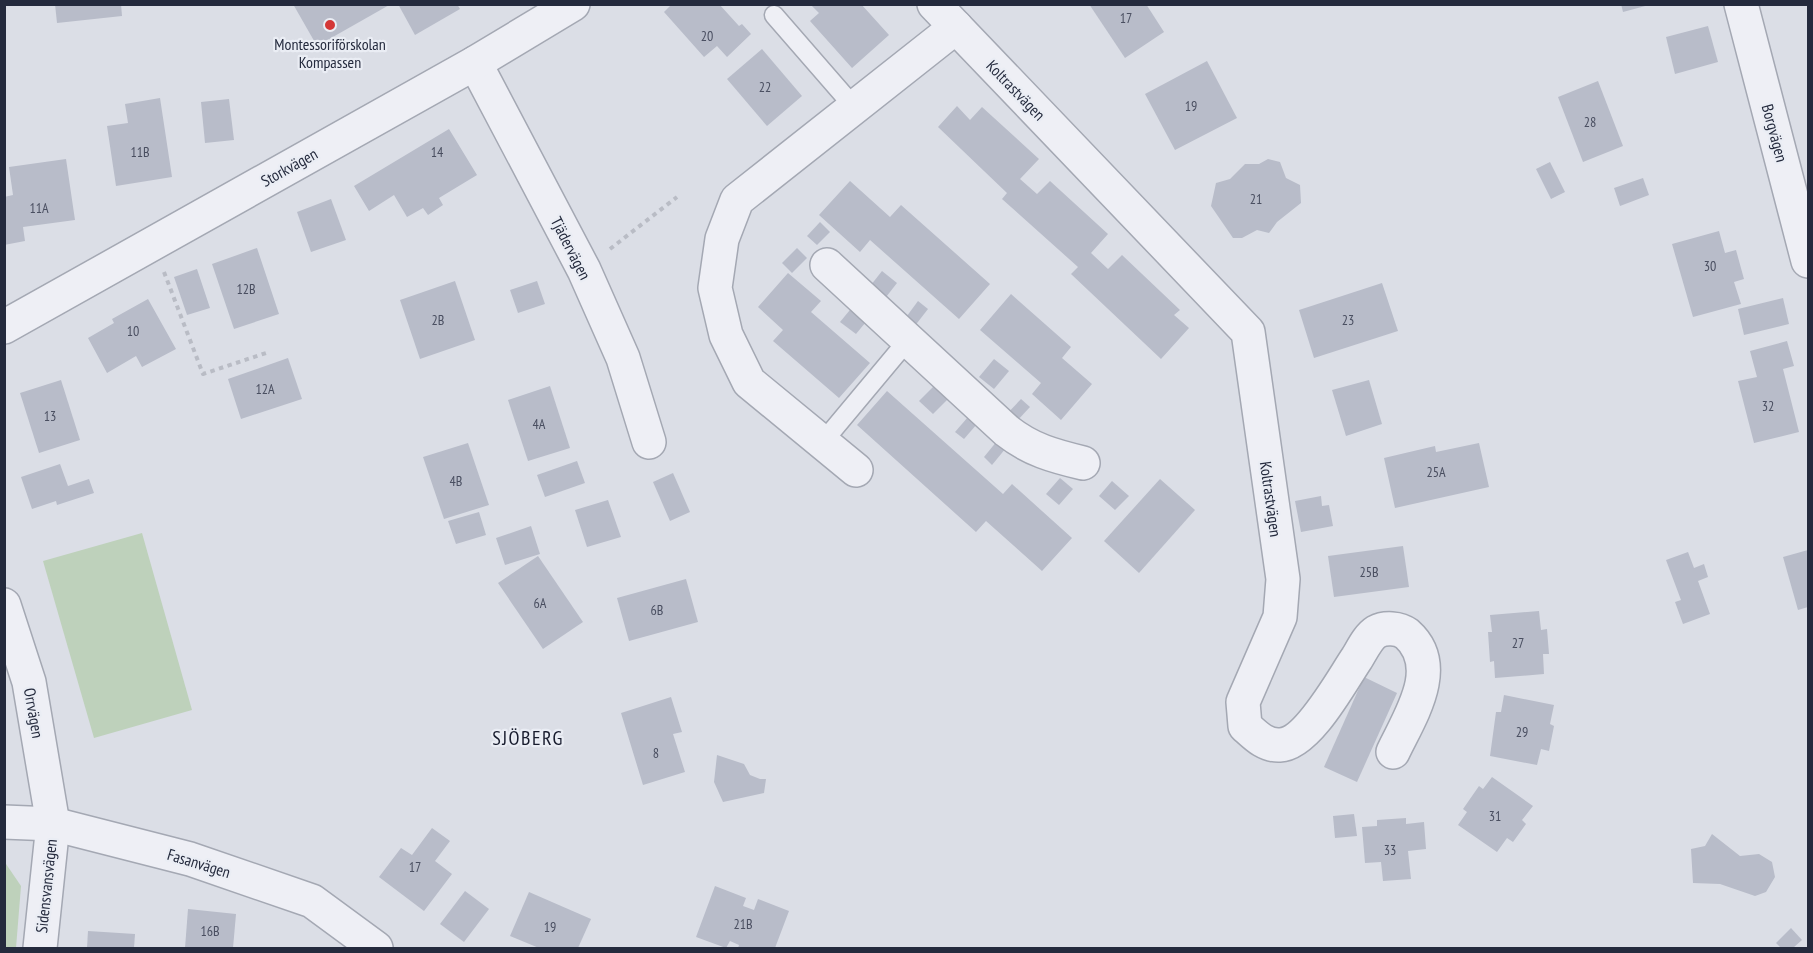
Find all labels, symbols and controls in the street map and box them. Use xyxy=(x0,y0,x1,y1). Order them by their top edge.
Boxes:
house number: 17 xyxy=(1120,9,1132,27)
marker: Montessoriförskolan Kompassen xyxy=(323,18,337,32)
house number: 20 xyxy=(701,27,713,45)
place label: Montessoriförskolan Kompassen xyxy=(274,34,386,72)
street label: Koltrastvägen xyxy=(982,56,1050,124)
house number: 22 xyxy=(759,78,771,96)
house number: 19 xyxy=(1185,97,1197,115)
street label: Borgvägen xyxy=(1758,102,1792,164)
house number: 28 xyxy=(1584,113,1596,131)
house number: 11B xyxy=(130,143,150,161)
street label: Storkvägen xyxy=(257,143,321,191)
house number: 14 xyxy=(431,143,444,161)
house number: 21 xyxy=(1250,190,1262,208)
house number: 11A xyxy=(29,199,49,217)
street label: Tjädervägen xyxy=(547,213,595,283)
house number: 30 xyxy=(1704,257,1716,275)
house number: 12B xyxy=(236,280,256,298)
house number: 2B xyxy=(432,311,444,329)
house number: 23 xyxy=(1342,311,1354,329)
house number: 10 xyxy=(127,322,139,340)
house number: 12A xyxy=(255,380,275,398)
house number: 32 xyxy=(1762,397,1774,415)
house number: 13 xyxy=(44,407,56,425)
house number: 4A xyxy=(533,415,546,433)
street label: Koltrastvägen xyxy=(1256,460,1286,538)
house number: 25A xyxy=(1426,463,1446,481)
house number: 4B xyxy=(450,472,462,490)
house number: 25B xyxy=(1359,563,1379,581)
house number: 6A xyxy=(534,594,547,612)
house number: 6B xyxy=(651,601,663,619)
house number: 27 xyxy=(1512,634,1524,652)
street label: Orrvägen xyxy=(20,686,48,740)
house number: 29 xyxy=(1516,723,1528,741)
district label: SJÖBERG xyxy=(492,725,564,751)
house number: 8 xyxy=(653,744,659,762)
house number: 31 xyxy=(1489,807,1501,825)
street label: Sidensvansvägen xyxy=(31,838,61,934)
house number: 33 xyxy=(1384,841,1396,859)
street label: Fasanvägen xyxy=(165,844,233,882)
house number: 17 xyxy=(409,858,421,876)
house number: 21B xyxy=(733,915,753,933)
house number: 19 xyxy=(544,918,556,936)
house number: 16B xyxy=(200,922,220,940)

